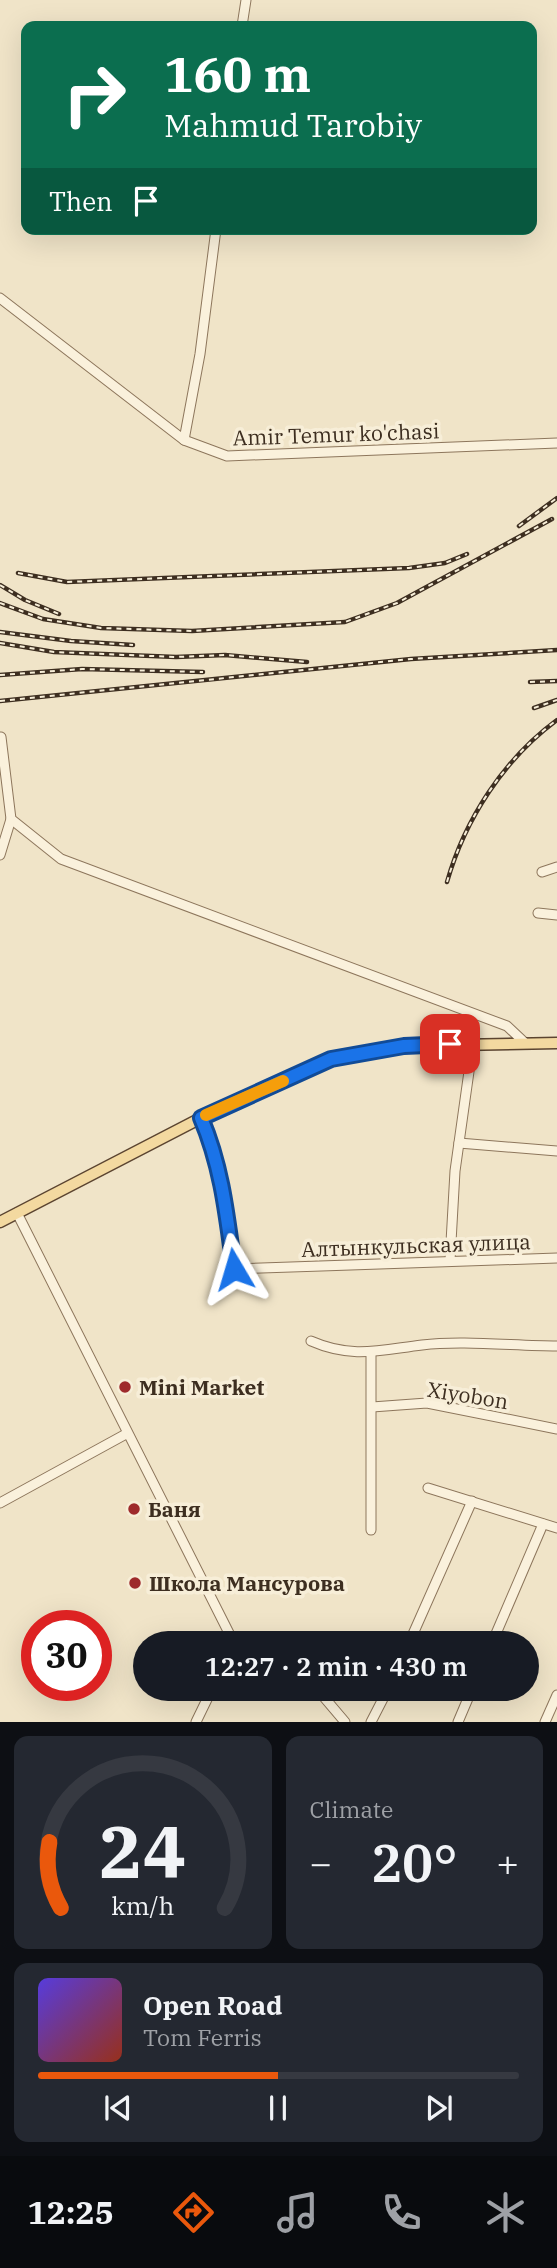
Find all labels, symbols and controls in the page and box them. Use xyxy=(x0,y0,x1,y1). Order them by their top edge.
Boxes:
text: 160 m xyxy=(164,42,311,105)
icon: right xyxy=(49,49,140,140)
text: Mahmud Tarobiy xyxy=(164,104,422,146)
icon: arrive xyxy=(127,182,165,220)
text: Then xyxy=(49,184,113,218)
street label: Amir Temur ko'chasi xyxy=(232,416,440,452)
pin xyxy=(420,1014,480,1074)
icon: arrive xyxy=(431,1025,469,1063)
street label: Алтынкульская улица xyxy=(301,1227,531,1263)
position arrow xyxy=(197,1232,271,1306)
place label: Mini Market xyxy=(139,1373,264,1401)
street label: Xiyobon xyxy=(426,1375,510,1415)
marker: Mini Market xyxy=(117,1379,133,1395)
place label: Баня xyxy=(148,1495,201,1523)
marker: Баня xyxy=(126,1501,142,1517)
place label: Школа Мансурова xyxy=(149,1569,345,1597)
marker: Школа Мансурова xyxy=(127,1575,143,1591)
speed limit sign: 30 xyxy=(21,1610,112,1701)
text: 12:27 · 2 min · 430 m xyxy=(205,1649,467,1683)
text: Climate xyxy=(310,1794,393,1824)
text: 24 xyxy=(99,1804,186,1899)
text: 20° xyxy=(371,1829,458,1896)
text: − xyxy=(310,1838,332,1887)
text: + xyxy=(496,1838,519,1887)
text: km/h xyxy=(111,1889,174,1922)
text: Open Road xyxy=(143,1988,282,2022)
text: Tom Ferris xyxy=(143,2022,262,2052)
icon: previous xyxy=(99,2089,137,2127)
icon: pause xyxy=(259,2089,297,2127)
icon: next xyxy=(420,2089,458,2127)
icon: directions xyxy=(169,2188,218,2237)
icon: music xyxy=(273,2188,322,2237)
icon: phone xyxy=(377,2188,426,2237)
icon: climate xyxy=(481,2188,530,2237)
text: 12:25 xyxy=(27,2191,114,2233)

